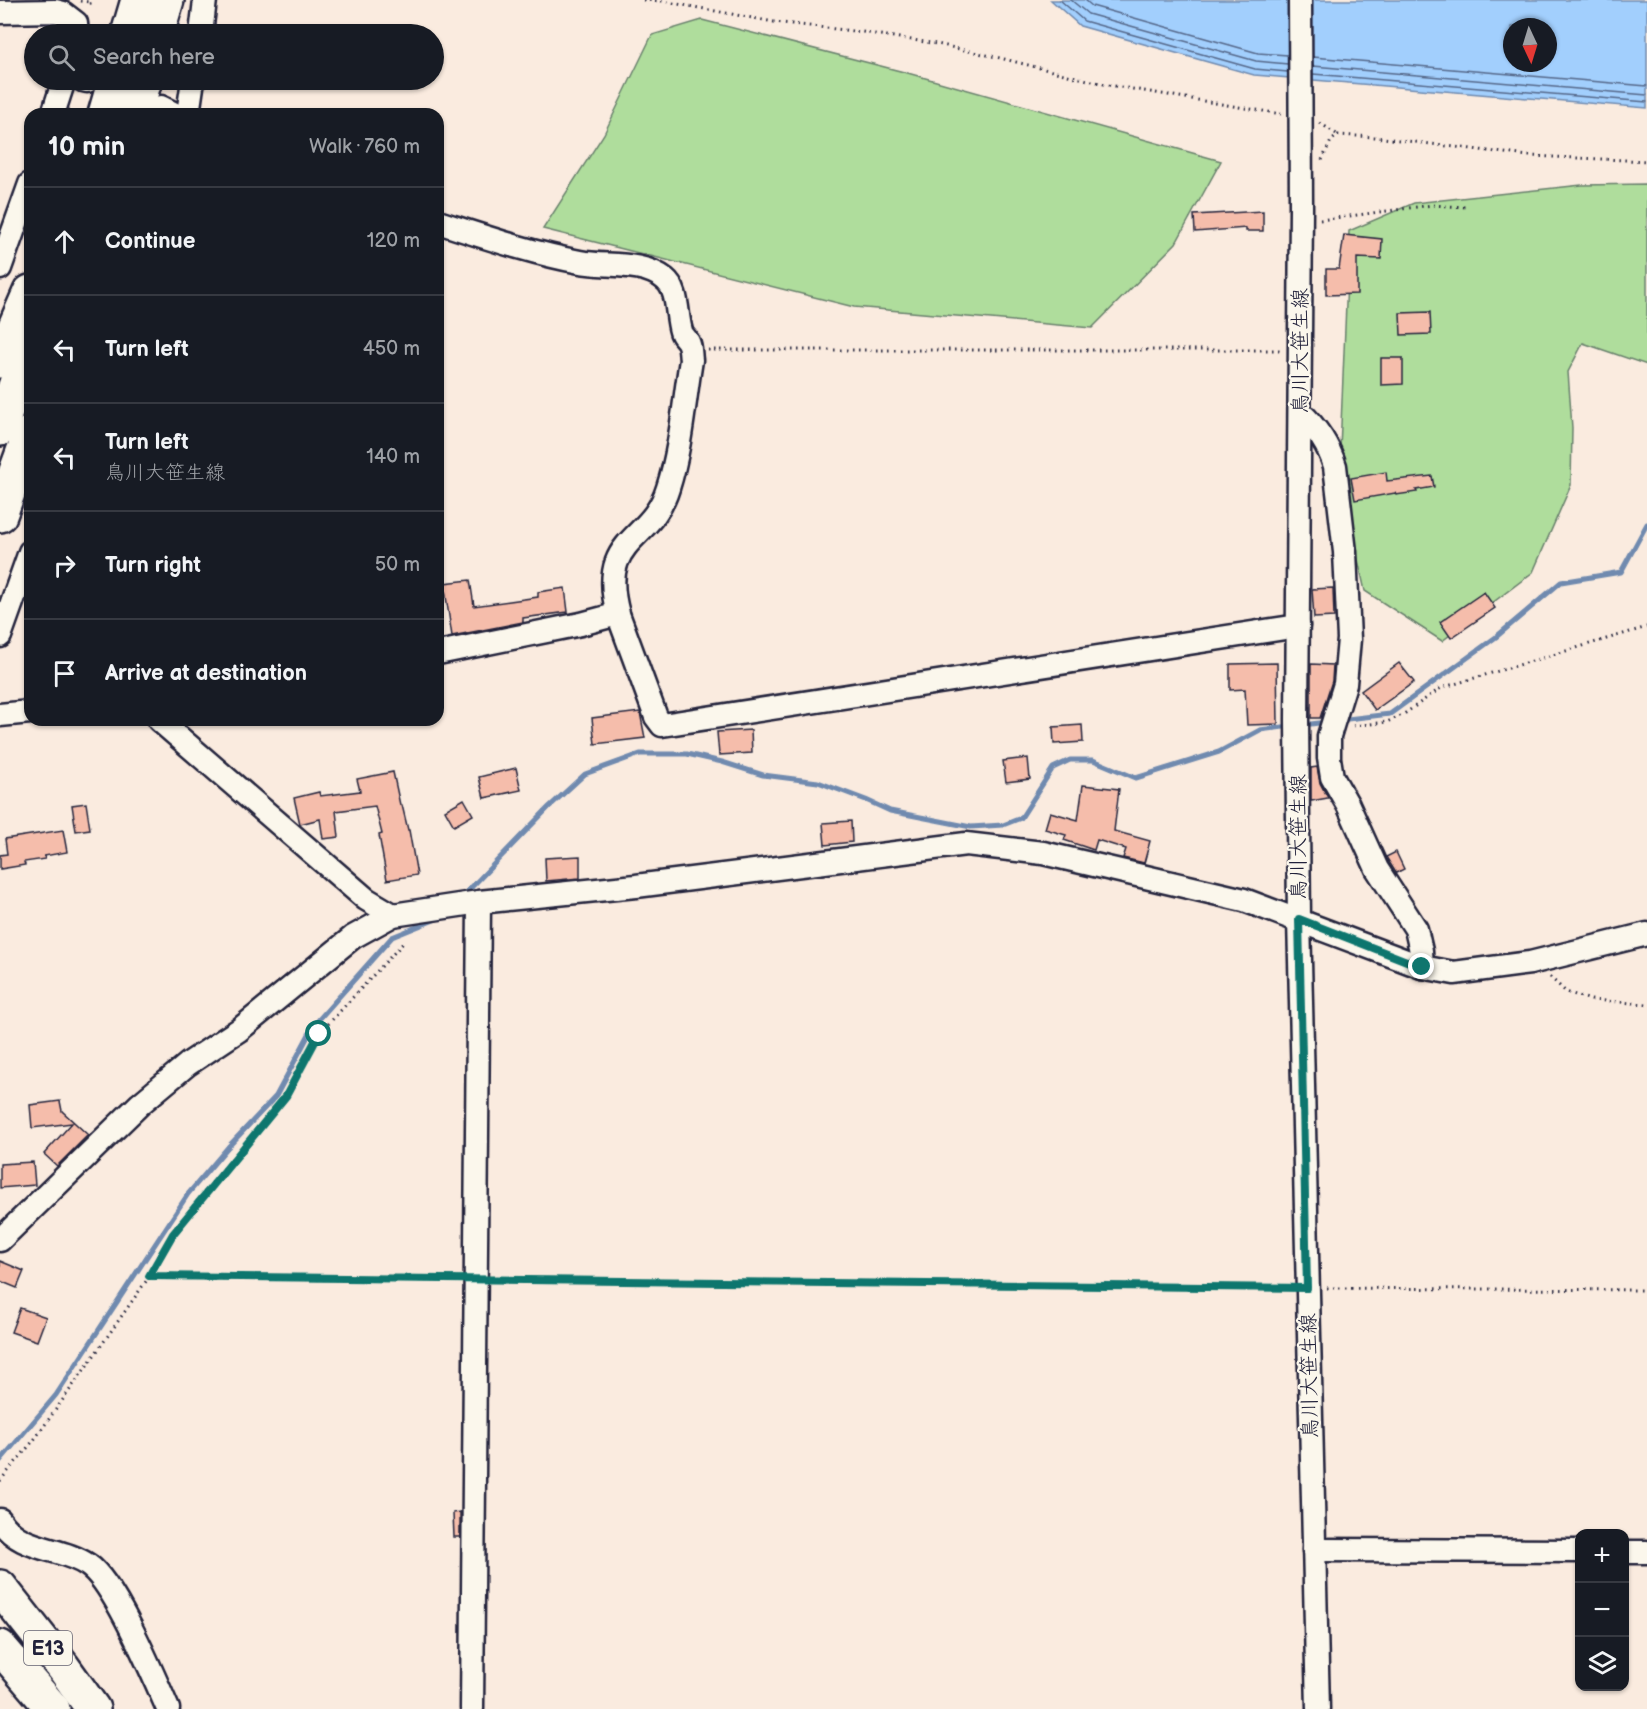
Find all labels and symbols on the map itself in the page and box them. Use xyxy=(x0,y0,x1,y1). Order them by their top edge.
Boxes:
north arrow xyxy=(1503,18,1557,72)
street label: 鳥川大笹生線 xyxy=(1288,288,1313,414)
street label: 鳥川大笹生線 xyxy=(1286,774,1311,900)
route end xyxy=(1408,953,1434,979)
route start xyxy=(305,1020,331,1046)
street label: 鳥川大笹生線 xyxy=(1296,1313,1323,1439)
road number: E13 xyxy=(24,1631,72,1665)

